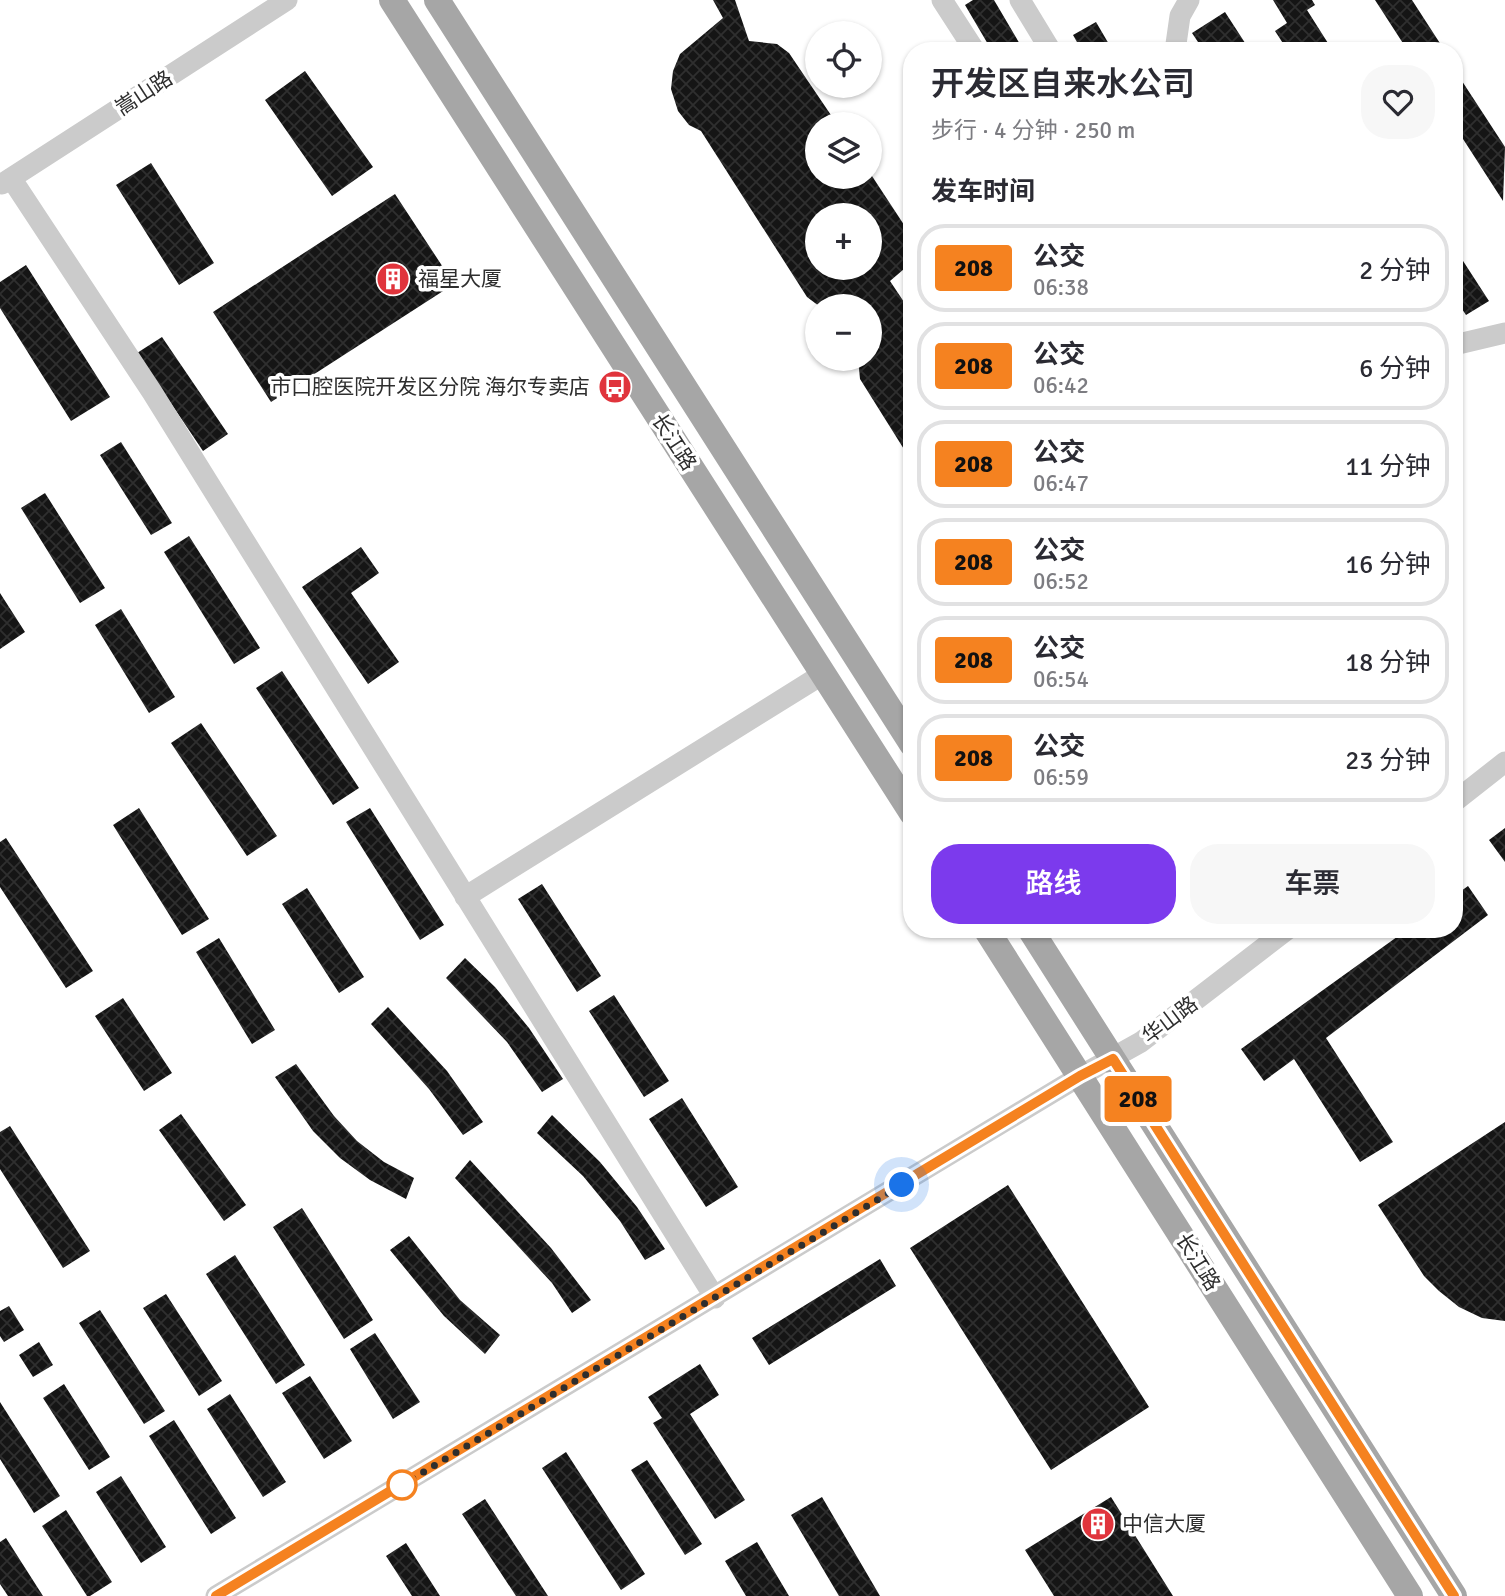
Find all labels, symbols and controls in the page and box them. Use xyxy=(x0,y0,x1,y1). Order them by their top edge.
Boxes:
map controls xyxy=(805,21,882,371)
button: locate xyxy=(805,21,882,98)
text: 开发区自来水公司 xyxy=(931,64,1195,105)
street label: 嵩山路 xyxy=(111,65,177,121)
button: heart xyxy=(1361,65,1435,139)
button: layers xyxy=(805,112,882,189)
text: 步行 · 4 分钟 · 250 m xyxy=(931,116,1135,145)
text: 发车时间 xyxy=(931,176,1035,208)
button: + xyxy=(805,203,882,280)
text: 公交 xyxy=(1033,241,1085,273)
text: 208 xyxy=(954,253,993,283)
text: 2 分钟 xyxy=(1359,255,1431,287)
building icon: 福星大厦 xyxy=(374,260,412,298)
place label: 福星大厦 xyxy=(418,266,502,292)
text: 06:38 xyxy=(1033,273,1089,302)
button: − xyxy=(805,294,882,371)
text: 公交 xyxy=(1033,339,1085,371)
text: 208 xyxy=(954,351,993,381)
text: 6 分钟 xyxy=(1359,353,1431,385)
bus stop icon: 市口腔医院开发区分院 海尔专卖店 xyxy=(596,368,634,406)
text: 06:42 xyxy=(1033,371,1089,400)
place label: 市口腔医院开发区分院 海尔专卖店 xyxy=(270,374,590,400)
street label: 长江路 xyxy=(646,409,702,475)
text: 公交 xyxy=(1033,437,1085,469)
text: 208 xyxy=(954,449,993,479)
text: 11 分钟 xyxy=(1345,451,1431,483)
text: 06:47 xyxy=(1033,469,1089,498)
text: 公交 xyxy=(1033,535,1085,567)
text: 208 xyxy=(954,547,993,577)
text: 16 分钟 xyxy=(1345,549,1431,581)
text: 06:52 xyxy=(1033,567,1089,596)
text: 公交 xyxy=(1033,633,1085,665)
text: 208 xyxy=(954,645,993,675)
text: 18 分钟 xyxy=(1345,647,1431,679)
text: 06:54 xyxy=(1033,665,1089,694)
text: 公交 xyxy=(1033,731,1085,763)
text: 208 xyxy=(954,743,993,773)
text: 23 分钟 xyxy=(1345,745,1431,777)
text: 06:59 xyxy=(1033,763,1089,792)
button: 路线 xyxy=(931,844,1176,924)
button: 车票 xyxy=(1190,844,1435,924)
street label: 华山路 xyxy=(1137,991,1203,1049)
line badge: 208 xyxy=(1098,1076,1178,1122)
text: 208 xyxy=(1119,1084,1157,1114)
your location xyxy=(884,1167,919,1202)
street label: 长江路 xyxy=(1170,1228,1226,1296)
unlabelled marker xyxy=(387,1470,417,1500)
building icon: 中信大厦 xyxy=(1079,1505,1117,1543)
place label: 中信大厦 xyxy=(1122,1511,1206,1537)

